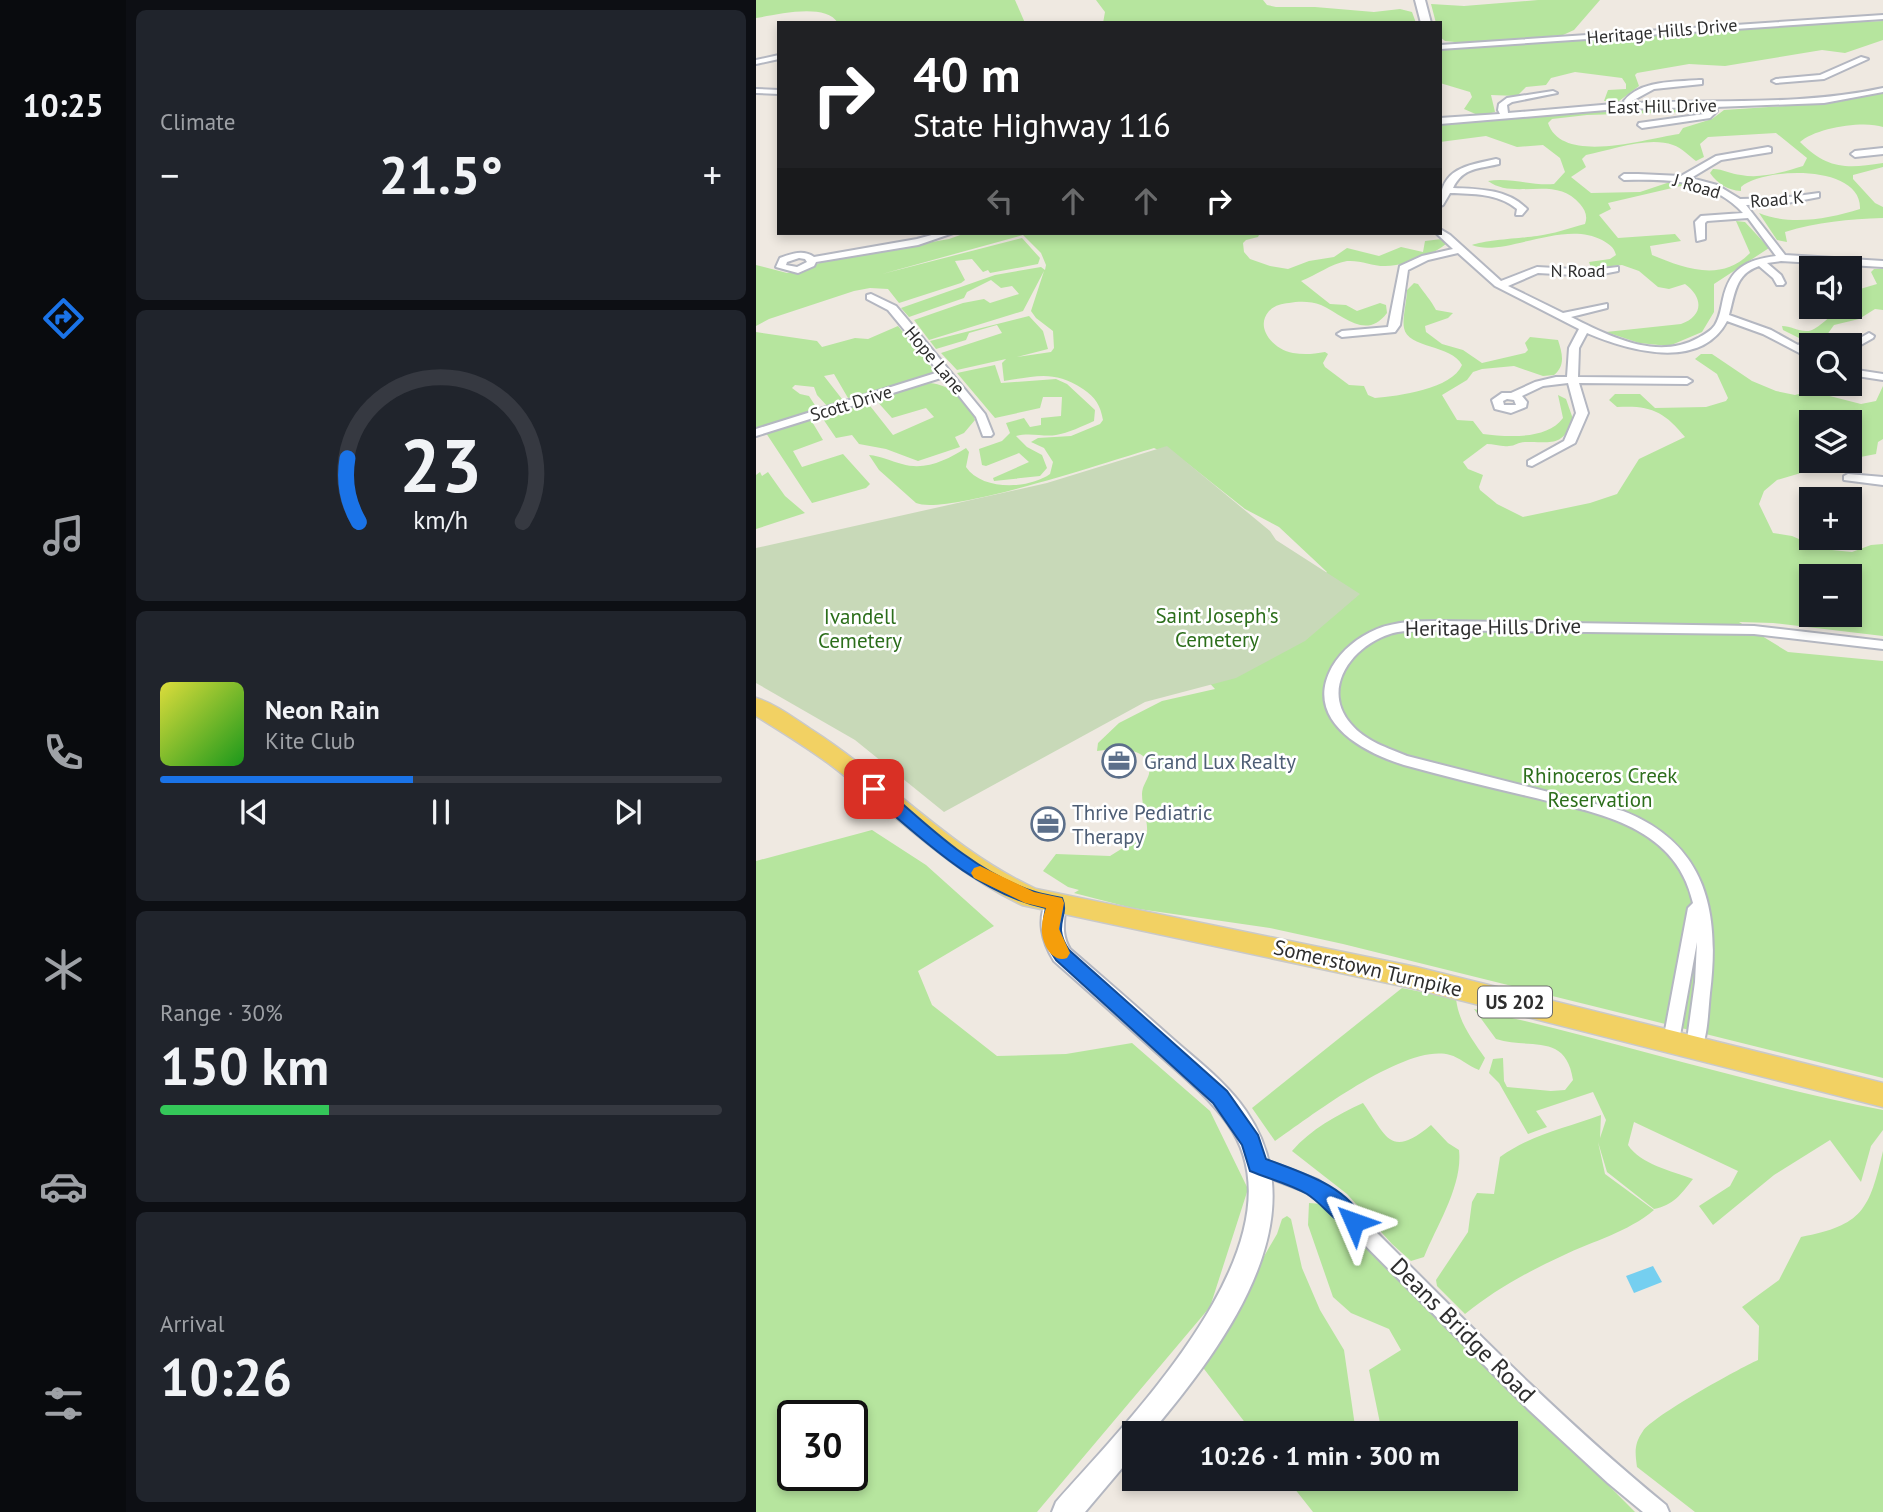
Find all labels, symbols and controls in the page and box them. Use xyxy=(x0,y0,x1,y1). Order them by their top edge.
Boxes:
street label: Heritage Hills Drive xyxy=(1586,13,1738,49)
text: 40 m xyxy=(913,42,1020,106)
icon: right xyxy=(798,49,889,140)
text: 10:25 xyxy=(22,84,104,126)
street label: East Hill Drive xyxy=(1607,94,1717,118)
text: State Highway 116 xyxy=(913,104,1171,146)
text: Climate xyxy=(160,107,235,136)
text: 21.5° xyxy=(379,141,503,208)
text: − xyxy=(160,150,179,199)
text: + xyxy=(703,150,722,199)
street label: J Road xyxy=(1670,168,1723,204)
icon: left xyxy=(981,182,1019,220)
icon: ahead xyxy=(1054,182,1092,220)
icon: ahead xyxy=(1127,182,1165,220)
icon: right xyxy=(1200,182,1238,220)
street label: Road K xyxy=(1749,185,1805,213)
map controls xyxy=(1799,256,1862,627)
button: sound xyxy=(1799,256,1862,319)
street label: N Road xyxy=(1550,259,1606,282)
icon: directions xyxy=(39,294,88,343)
street label: Hope Lane xyxy=(900,321,970,399)
button: search xyxy=(1799,333,1862,396)
street label: Scott Drive xyxy=(807,380,895,426)
button: layers xyxy=(1799,410,1862,473)
text: 23 xyxy=(400,418,482,512)
button: + xyxy=(1799,487,1862,550)
text: km/h xyxy=(414,503,468,535)
icon: music xyxy=(39,511,88,560)
button: − xyxy=(1799,564,1862,627)
park label: Saint Joseph's Cemetery xyxy=(1155,602,1279,653)
park label: Ivandell Cemetery xyxy=(818,603,902,654)
street label: Heritage Hills Drive xyxy=(1405,612,1581,642)
text: Neon Rain xyxy=(265,693,380,726)
text: Kite Club xyxy=(265,726,355,755)
icon: phone xyxy=(39,728,88,777)
office icon: Grand Lux Realty xyxy=(1100,742,1138,780)
place label: Grand Lux Realty xyxy=(1144,748,1296,775)
pin xyxy=(844,759,904,819)
park label: Rhinoceros Creek Reservation xyxy=(1523,762,1677,813)
icon: arrive xyxy=(855,770,893,808)
icon: previous xyxy=(235,793,273,831)
icon: pause xyxy=(422,793,460,831)
icon: next xyxy=(609,793,647,831)
place label: Thrive Pediatric Therapy xyxy=(1072,799,1212,850)
office icon: Thrive Pediatric Therapy xyxy=(1029,805,1067,843)
street label: Somerstown Turnpike xyxy=(1271,933,1465,1003)
icon: climate xyxy=(39,945,88,994)
road number: US 202 xyxy=(1478,986,1552,1018)
text: Range · 30% xyxy=(160,998,283,1027)
text: 150 km xyxy=(160,1032,329,1099)
icon: car xyxy=(39,1162,88,1211)
position arrow xyxy=(1317,1185,1391,1259)
street label: Deans Bridge Road xyxy=(1384,1251,1542,1409)
text: Arrival xyxy=(160,1309,224,1338)
text: 10:26 xyxy=(160,1343,292,1410)
icon: filters xyxy=(39,1379,88,1428)
speed limit sign: 30 xyxy=(777,1400,868,1491)
text: 10:26 · 1 min · 300 m xyxy=(1200,1439,1440,1472)

